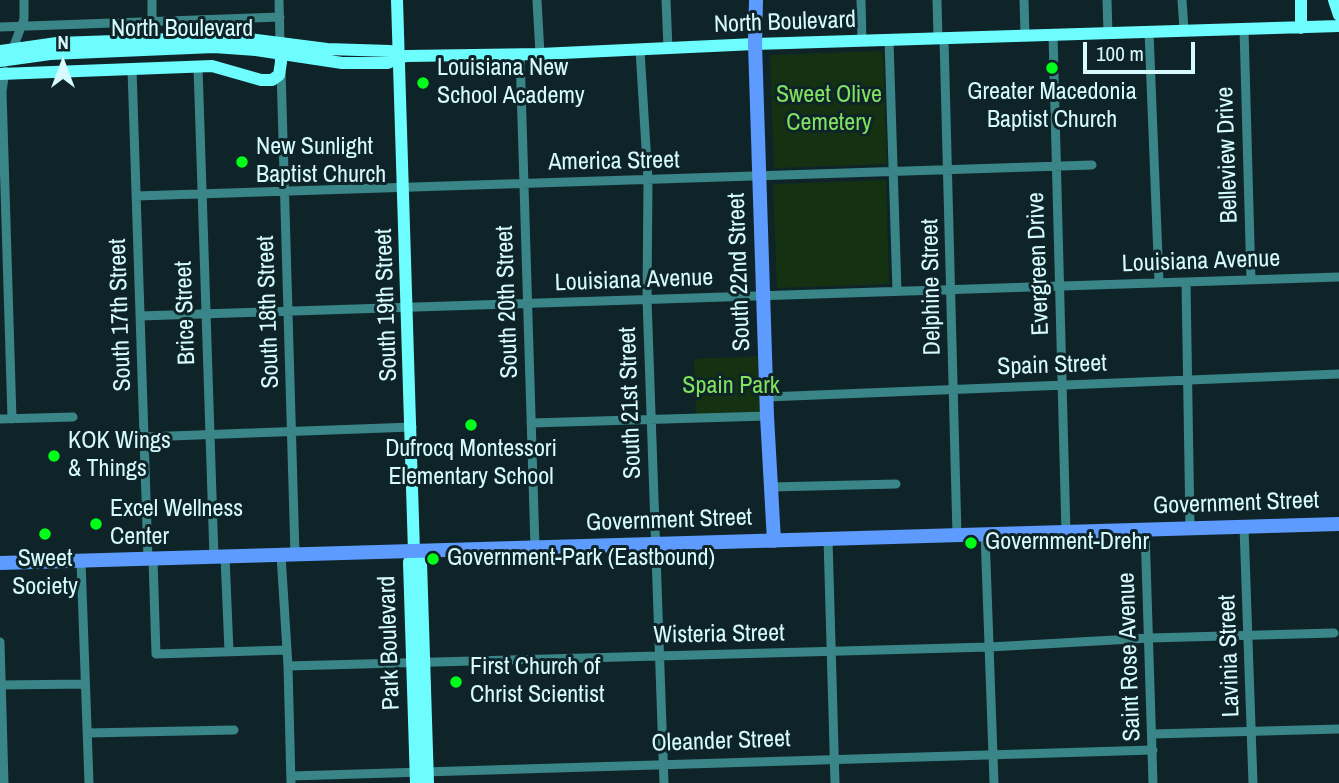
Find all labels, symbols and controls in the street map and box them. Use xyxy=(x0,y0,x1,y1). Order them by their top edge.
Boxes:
street label: North Boulevard xyxy=(713,6,857,40)
street label: North Boulevard xyxy=(111,16,253,44)
north arrow xyxy=(28,28,98,98)
scale bar xyxy=(1087,28,1199,72)
text: N xyxy=(57,29,69,55)
text: 100 m xyxy=(1096,39,1144,68)
place label: Louisiana New School Academy xyxy=(437,55,585,111)
marker: Greater Macedonia Baptist Church xyxy=(1044,60,1060,76)
marker: Louisiana New School Academy xyxy=(415,75,431,91)
place label: Greater Macedonia Baptist Church xyxy=(967,79,1137,135)
park label: Sweet Olive Cemetery xyxy=(776,82,882,138)
street label: Belleview Drive xyxy=(1211,86,1245,224)
place label: New Sunlight Baptist Church xyxy=(256,134,386,190)
street label: America Street xyxy=(548,146,680,178)
marker: New Sunlight Baptist Church xyxy=(234,154,250,170)
street label: South 22nd Street xyxy=(723,192,757,352)
street label: Evergreen Drive xyxy=(1022,192,1056,336)
street label: Delphine Street xyxy=(916,218,948,356)
street label: South 20th Street xyxy=(491,225,525,379)
street label: South 19th Street xyxy=(370,228,404,382)
street label: South 18th Street xyxy=(252,235,286,389)
street label: South 17th Street xyxy=(104,238,138,392)
street label: Louisiana Avenue xyxy=(1121,245,1281,279)
street label: Brice Street xyxy=(170,261,202,365)
street label: Louisiana Avenue xyxy=(554,264,714,298)
street label: South 21st Street xyxy=(614,326,648,480)
street label: Spain Street xyxy=(997,350,1107,382)
park label: Spain Park xyxy=(682,373,780,401)
marker: Dufrocq Montessori Elementary School xyxy=(463,417,479,433)
place label: KOK Wings & Things xyxy=(68,428,171,484)
place label: Dufrocq Montessori Elementary School xyxy=(385,436,557,492)
marker: KOK Wings & Things xyxy=(46,448,62,464)
street label: Government Street xyxy=(1152,487,1320,521)
place label: Excel Wellness Center xyxy=(110,496,243,552)
street label: Government Street xyxy=(585,504,753,538)
marker: Excel Wellness Center xyxy=(88,516,104,532)
marker: Sweet Society xyxy=(37,526,53,542)
place label: Government-Drehr xyxy=(985,529,1149,557)
marker: Government-Drehr xyxy=(963,535,979,551)
place label: Government-Park (Eastbound) xyxy=(447,545,715,573)
place label: Sweet Society xyxy=(12,546,78,602)
marker: Government-Park (Eastbound) xyxy=(425,551,441,567)
street label: Saint Rose Avenue xyxy=(1113,572,1147,742)
street label: Park Boulevard xyxy=(373,575,407,711)
street label: Lavinia Street xyxy=(1213,594,1247,718)
street label: Wisteria Street xyxy=(653,619,785,651)
place label: First Church of Christ Scientist xyxy=(470,654,605,710)
marker: First Church of Christ Scientist xyxy=(448,674,464,690)
street label: Oleander Street xyxy=(651,725,791,759)

